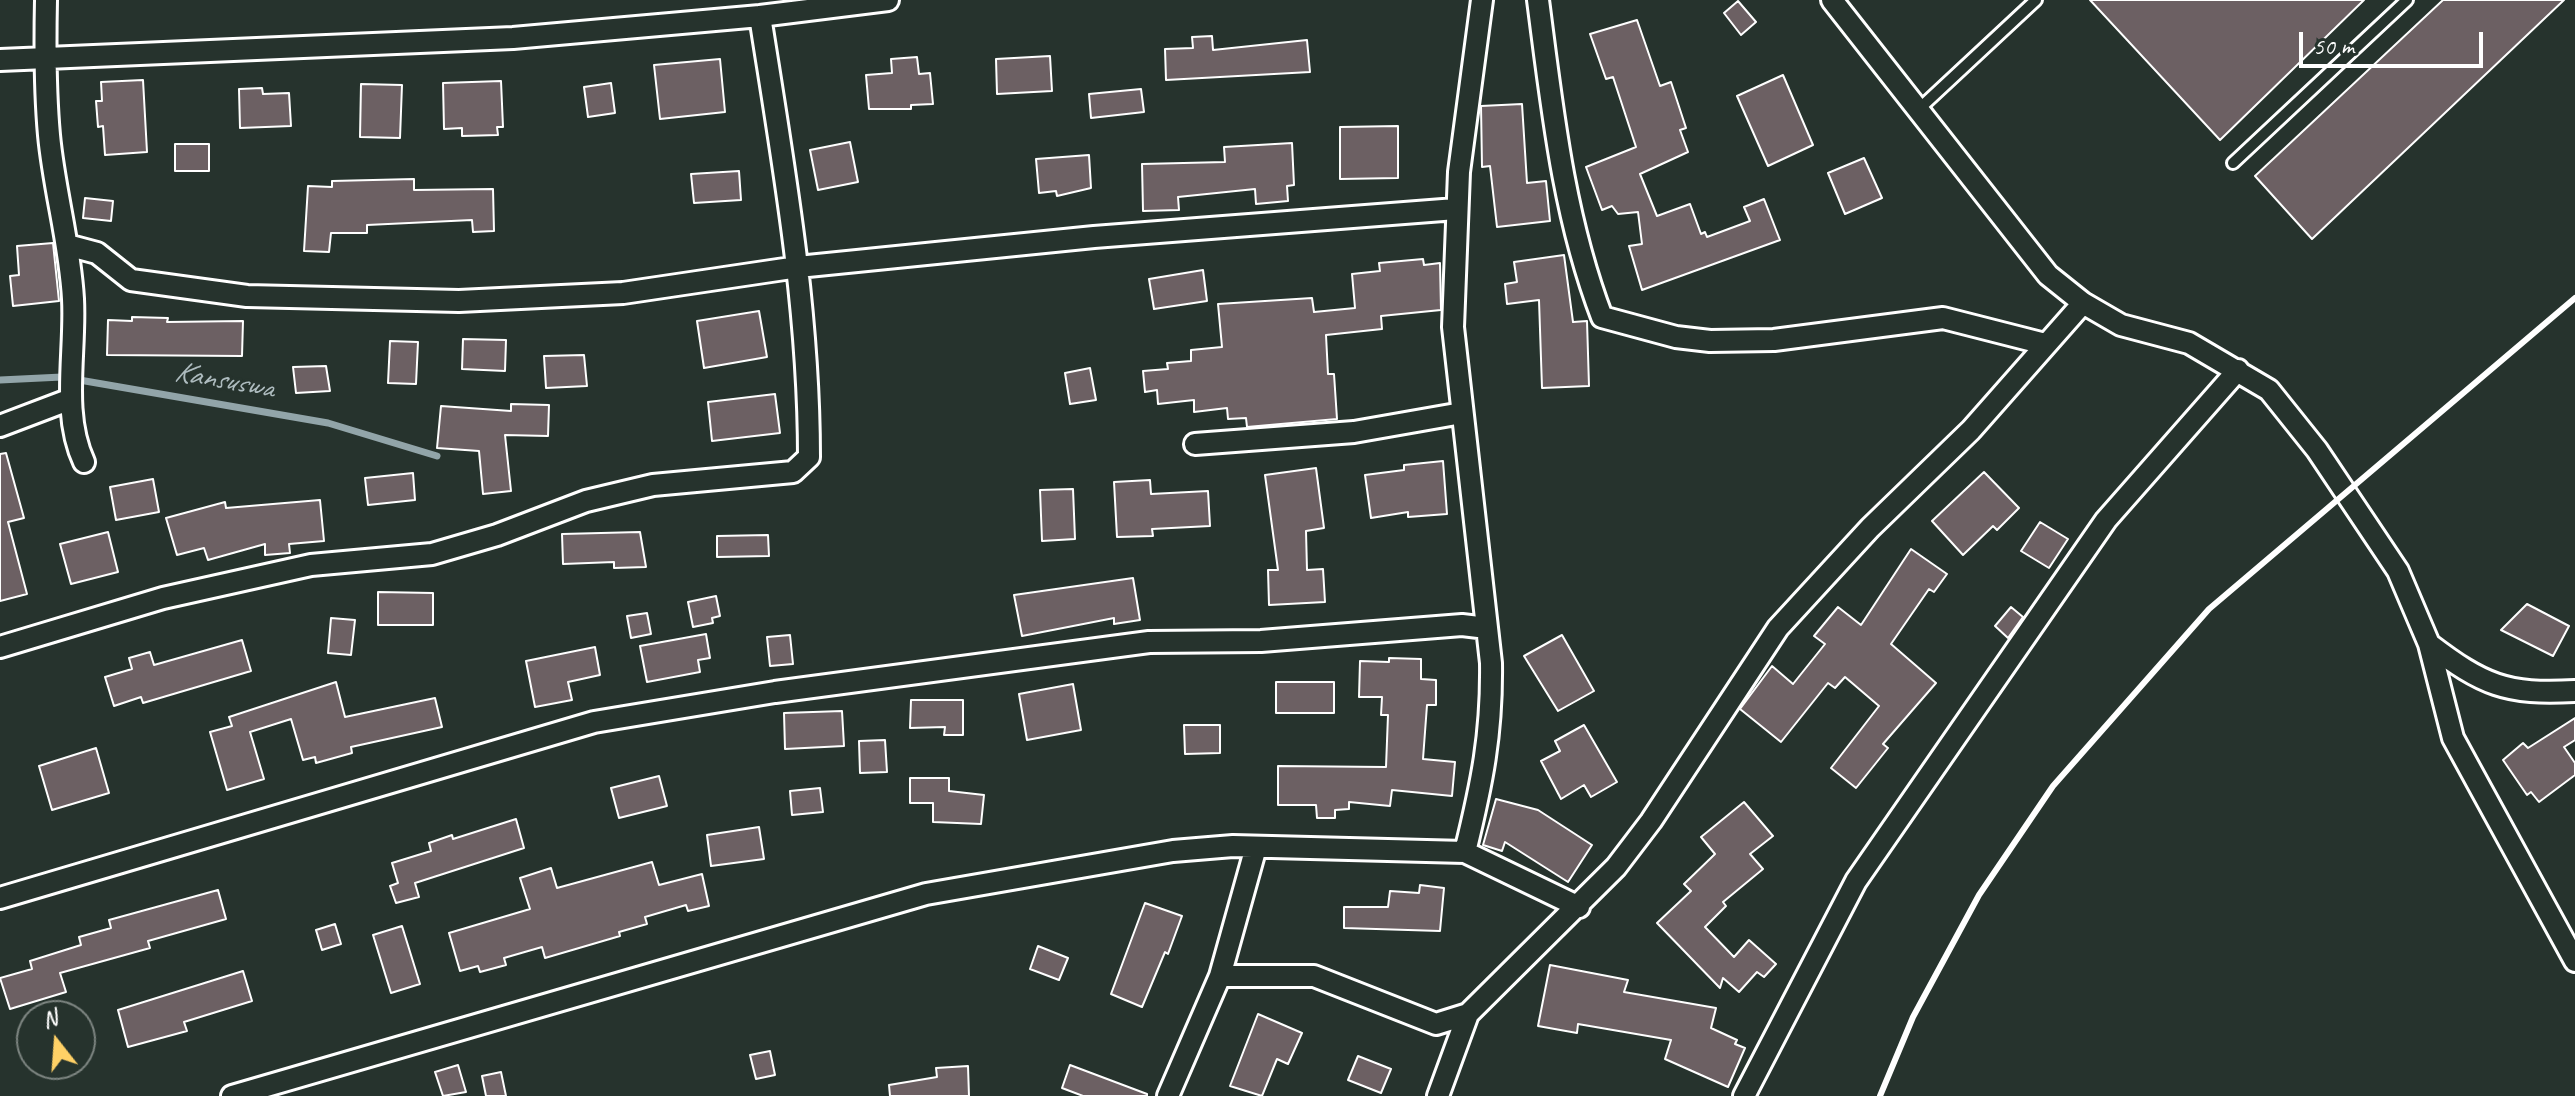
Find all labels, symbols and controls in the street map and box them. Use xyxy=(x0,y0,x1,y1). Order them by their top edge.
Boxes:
scale bar xyxy=(2303,16,2487,66)
text: 50 m xyxy=(2313,31,2354,61)
water label: Kansuswa xyxy=(172,355,276,407)
north arrow xyxy=(16,1000,96,1080)
text: N xyxy=(39,1004,60,1034)

